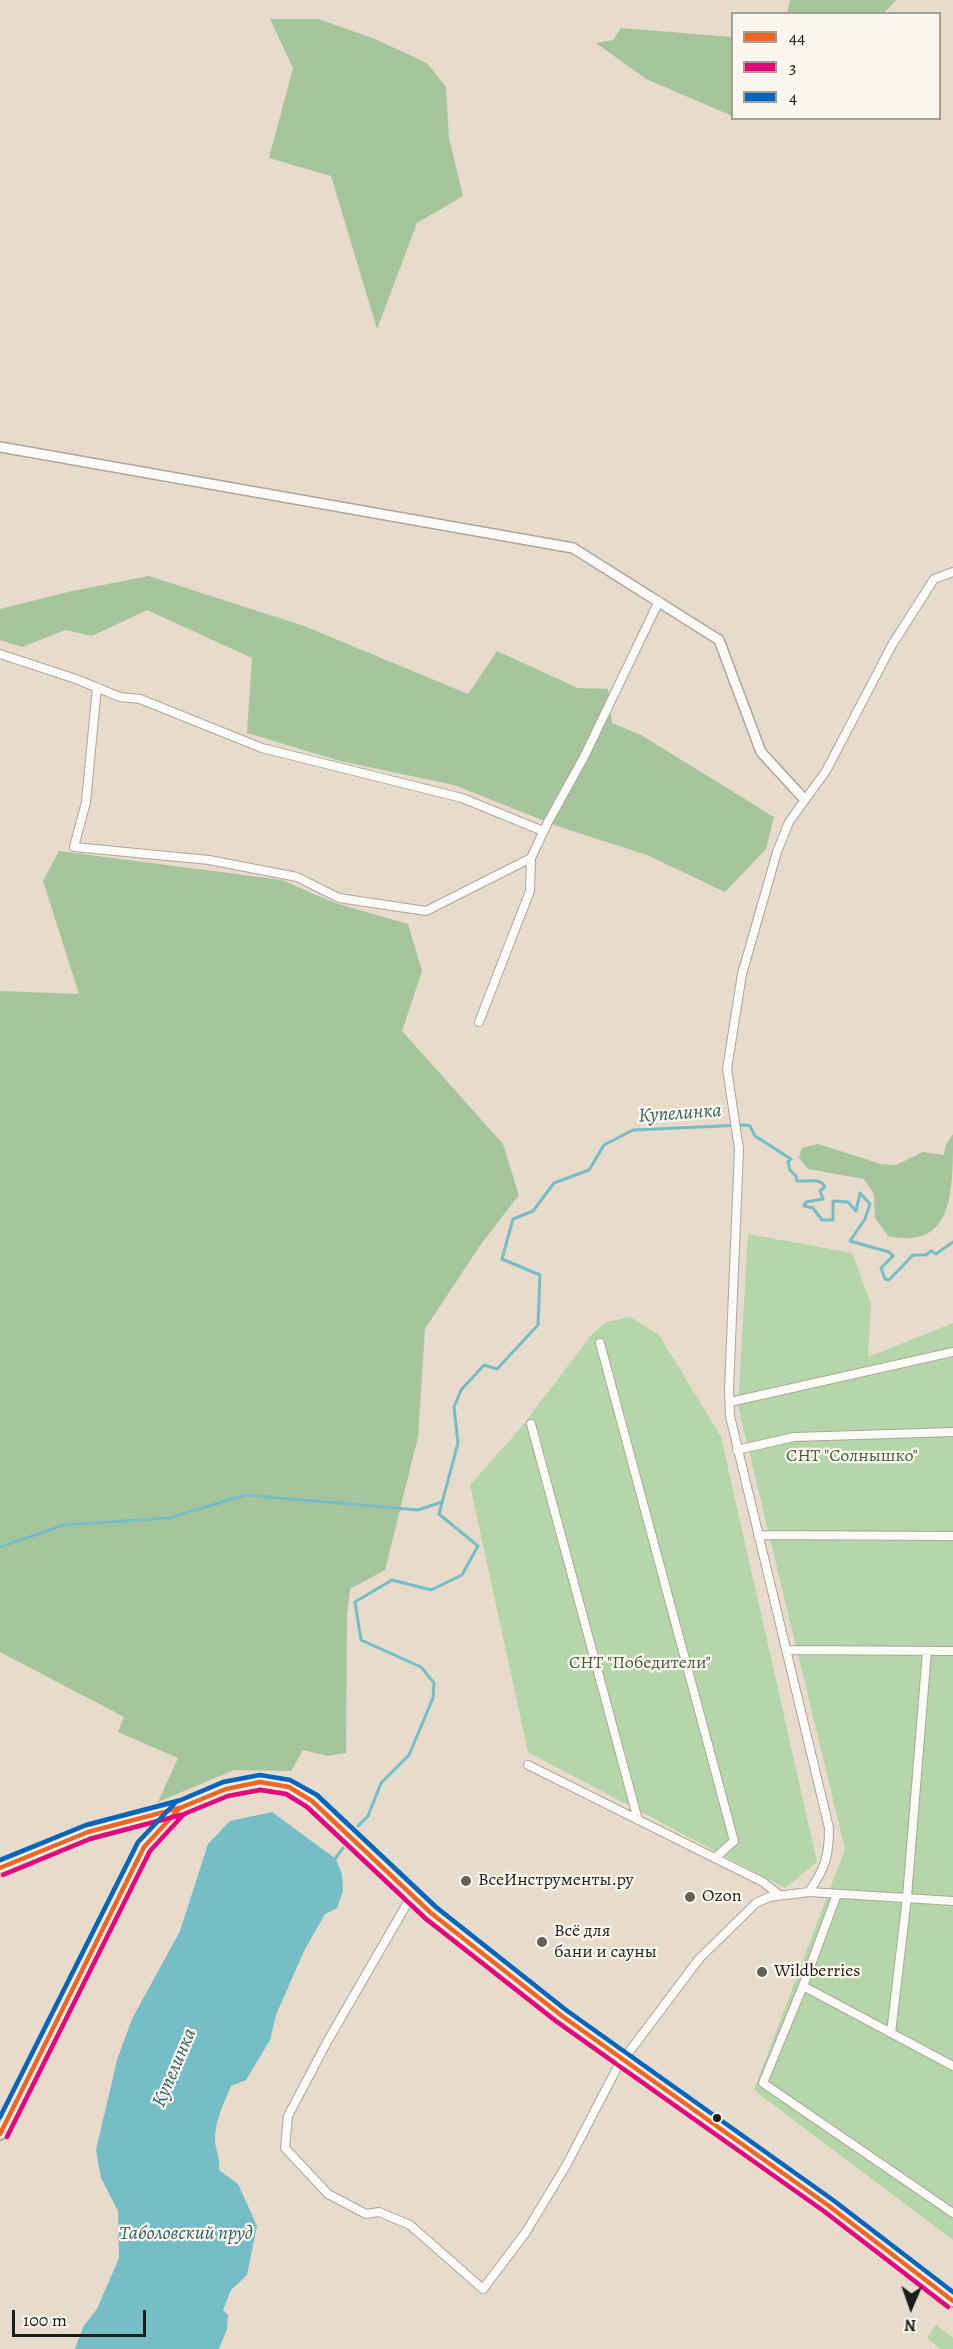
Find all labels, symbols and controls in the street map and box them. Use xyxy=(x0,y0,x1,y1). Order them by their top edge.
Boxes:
legend xyxy=(731,12,941,120)
text: 44 xyxy=(789,25,805,49)
text: 3 xyxy=(789,55,797,79)
text: 4 xyxy=(789,85,797,109)
water label: Купелинка xyxy=(638,1099,722,1129)
park label: СНТ "Солнышко" xyxy=(786,1446,918,1468)
park label: СНТ "Победители" xyxy=(569,1653,711,1675)
place label: ВсеИнструменты.ру xyxy=(478,1870,634,1892)
marker: ВсеИнструменты.ру xyxy=(459,1874,473,1888)
place label: Ozon xyxy=(702,1886,742,1908)
marker: Ozon xyxy=(683,1890,697,1904)
place label: Всё для бани и сауны xyxy=(554,1921,657,1964)
marker: Всё для бани и сауны xyxy=(535,1935,549,1949)
place label: Wildberries xyxy=(774,1961,861,1983)
marker: Wildberries xyxy=(755,1965,769,1979)
water label: Купелинка xyxy=(148,2025,202,2111)
unlabelled marker xyxy=(711,2112,723,2124)
water label: Таболовский пруд xyxy=(119,2222,253,2246)
north arrow xyxy=(881,2277,941,2337)
scale bar xyxy=(15,2298,148,2336)
text: 100 m xyxy=(23,2308,67,2332)
text: N xyxy=(904,2314,917,2336)

